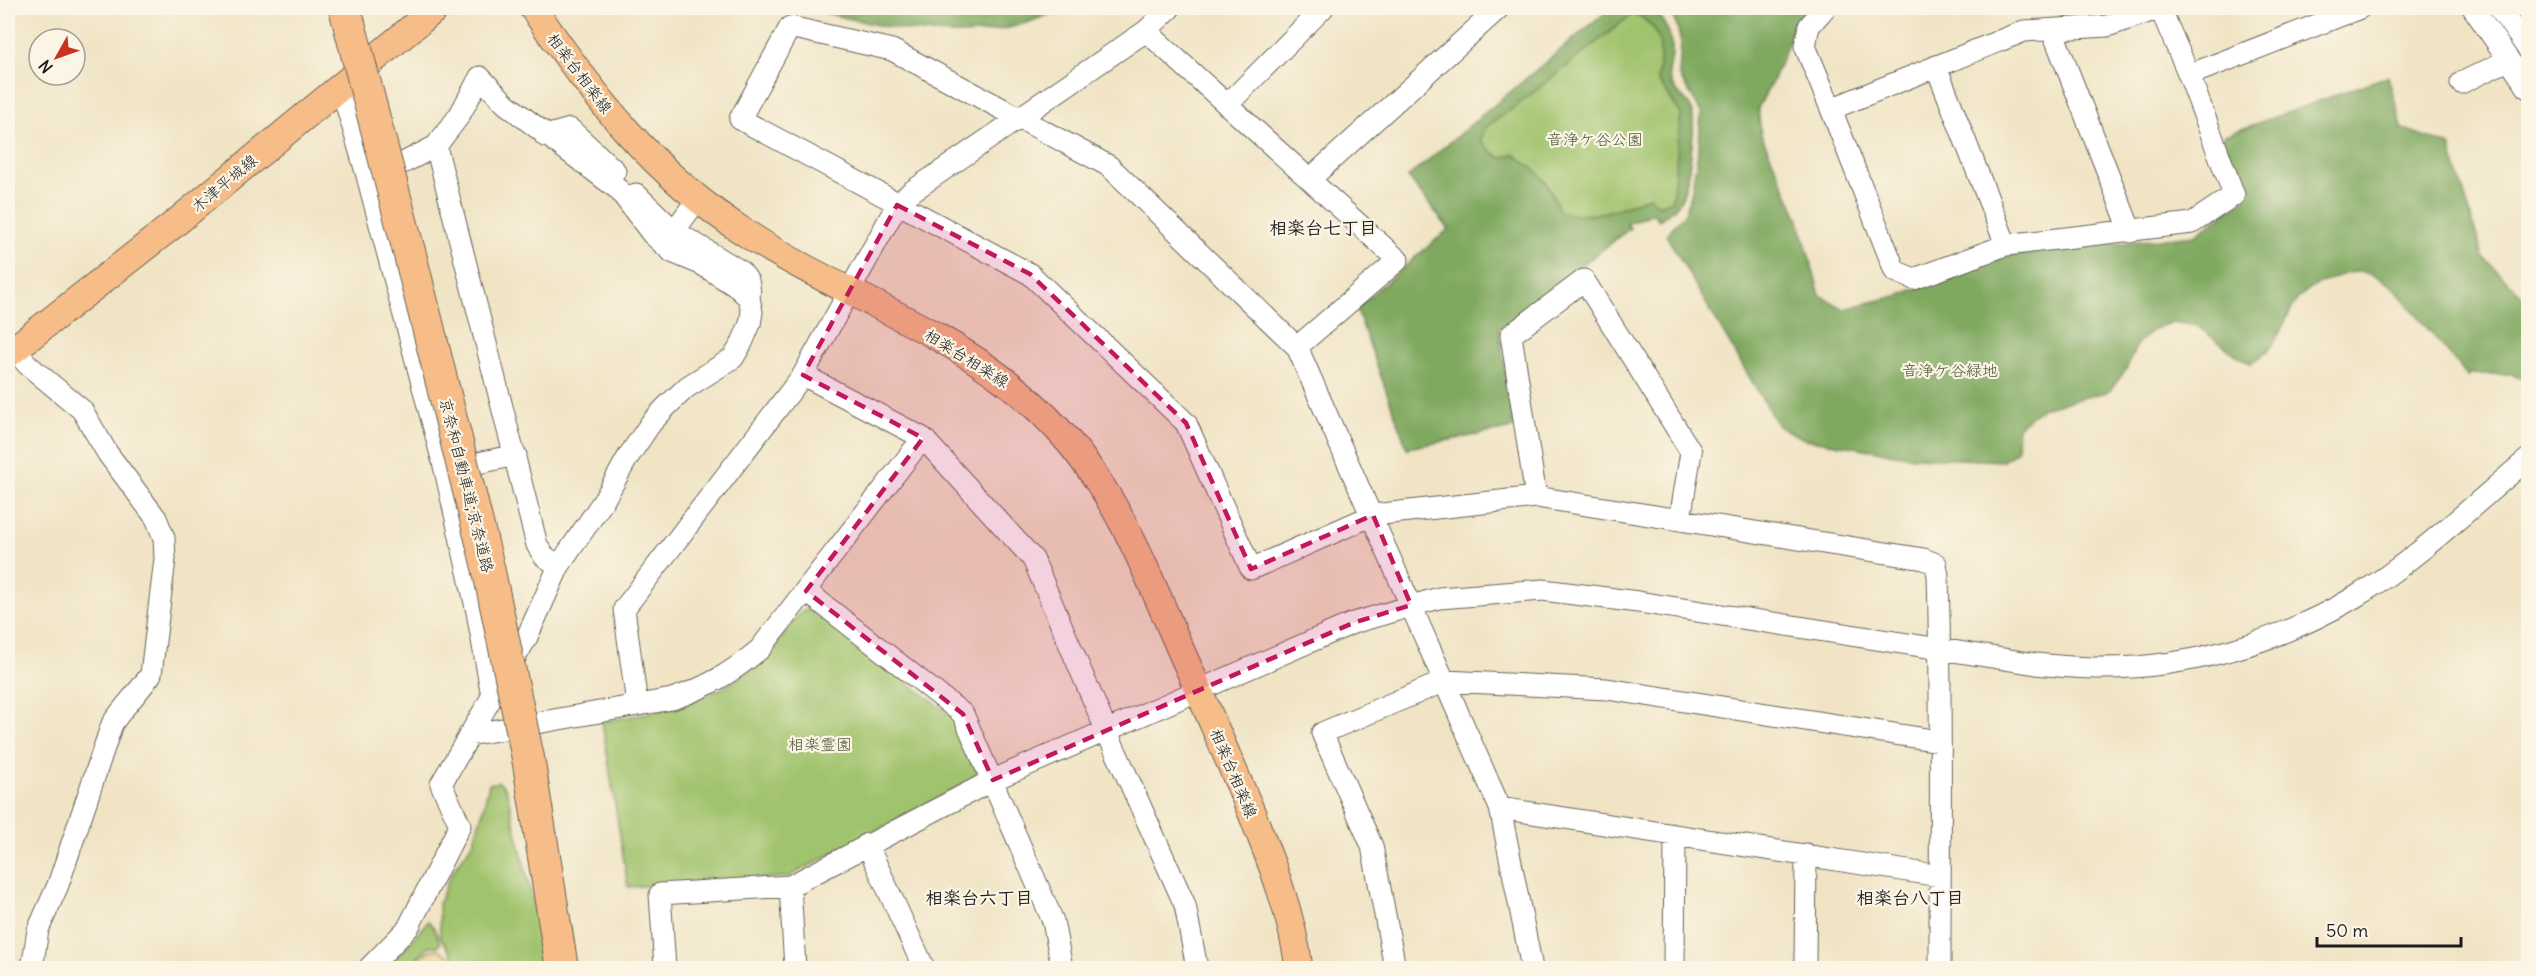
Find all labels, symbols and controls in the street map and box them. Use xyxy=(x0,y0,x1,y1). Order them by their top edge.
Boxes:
north arrow xyxy=(27,27,87,87)
street label: 相楽台相楽線 xyxy=(543,29,617,117)
text: N xyxy=(34,56,57,77)
park label: 音浄ケ谷公園 xyxy=(1547,129,1643,149)
street label: 木津平城線 xyxy=(187,150,261,216)
district label: 相楽台七丁目 xyxy=(1269,216,1377,239)
street label: 相楽台相楽線 xyxy=(921,324,1013,392)
park label: 音浄ケ谷緑地 xyxy=(1902,360,1998,380)
street label: 京奈和自動車道;京奈道路 xyxy=(436,395,498,575)
street label: 相楽台相楽線 xyxy=(1206,725,1262,821)
park label: 相楽霊園 xyxy=(788,734,852,754)
district label: 相楽台六丁目 xyxy=(925,886,1033,909)
district label: 相楽台八丁目 xyxy=(1856,886,1964,909)
scale bar xyxy=(2317,910,2461,948)
text: 50 m xyxy=(2326,919,2368,942)

